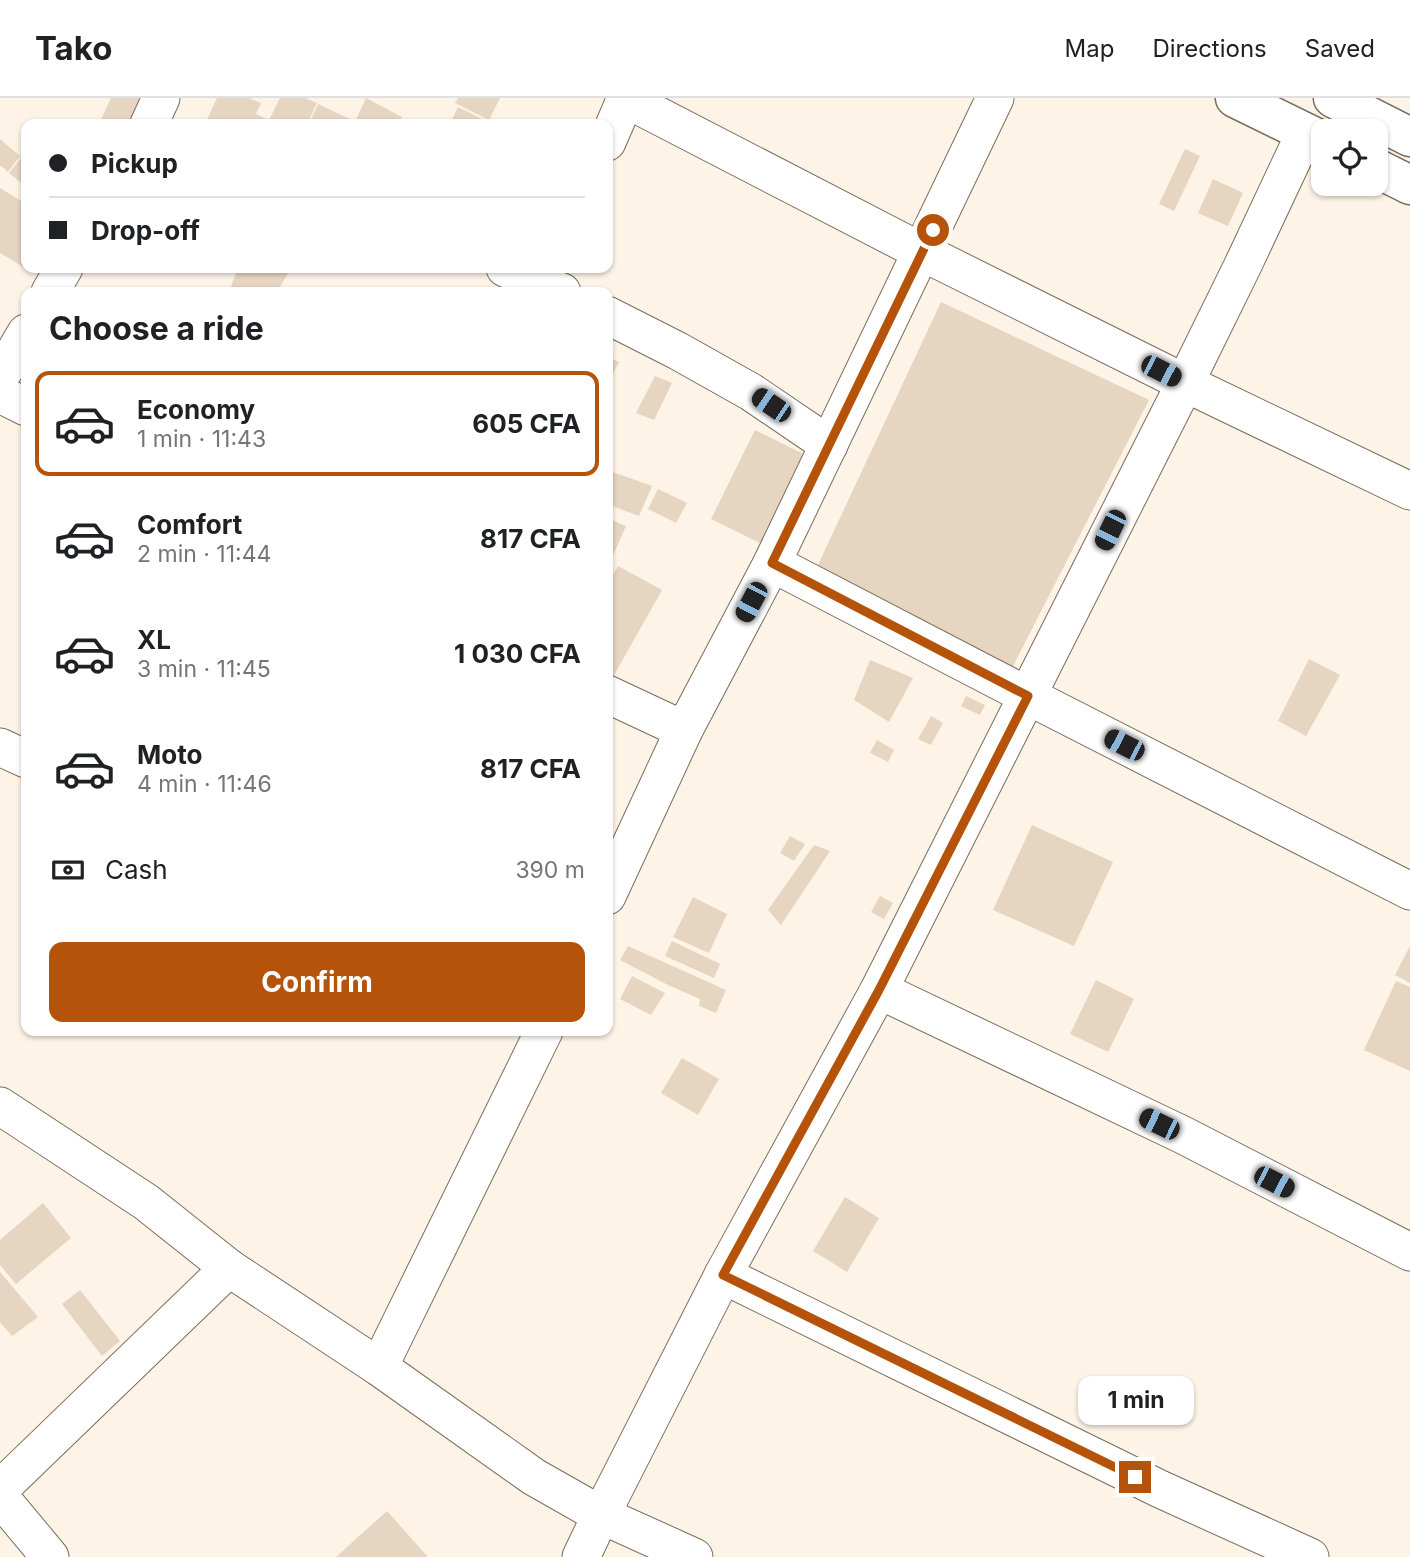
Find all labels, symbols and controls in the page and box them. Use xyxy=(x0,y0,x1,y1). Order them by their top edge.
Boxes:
text: Tako xyxy=(35,28,112,68)
text: Map xyxy=(1065,34,1114,63)
text: Directions xyxy=(1152,34,1267,63)
text: Saved xyxy=(1305,34,1375,63)
map controls xyxy=(1311,119,1388,196)
button: locate xyxy=(1311,119,1388,196)
text: Pickup xyxy=(91,148,178,179)
route start xyxy=(917,214,949,246)
text: Drop-off xyxy=(91,215,200,246)
text: Choose a ride xyxy=(49,309,264,348)
car xyxy=(1138,352,1185,390)
car xyxy=(748,385,795,425)
icon: car xyxy=(53,392,116,455)
text: Economy xyxy=(137,394,255,425)
text: 605 CFA xyxy=(472,408,581,439)
text: 1 min · 11:43 xyxy=(137,425,266,453)
icon: car xyxy=(53,507,116,570)
car xyxy=(1092,507,1129,553)
text: Comfort xyxy=(137,509,242,540)
text: 817 CFA xyxy=(480,523,581,554)
text: 2 min · 11:44 xyxy=(137,540,271,568)
car xyxy=(732,579,771,625)
icon: car xyxy=(53,622,116,685)
text: XL xyxy=(137,624,171,655)
text: 1 030 CFA xyxy=(454,638,581,669)
text: 3 min · 11:45 xyxy=(137,655,271,683)
car xyxy=(1101,726,1148,764)
icon: car xyxy=(53,737,116,800)
text: Moto xyxy=(137,739,202,770)
text: 817 CFA xyxy=(480,753,581,784)
text: 4 min · 11:46 xyxy=(137,770,272,798)
icon: cash xyxy=(49,851,87,889)
text: Cash xyxy=(105,854,168,885)
text: 390 m xyxy=(515,856,585,884)
button: Confirm xyxy=(49,942,585,1022)
car xyxy=(1136,1105,1183,1143)
car xyxy=(1251,1163,1298,1201)
callout: 1 min xyxy=(1077,1376,1193,1424)
text: 1 min xyxy=(1108,1386,1164,1414)
route end xyxy=(1119,1461,1151,1493)

